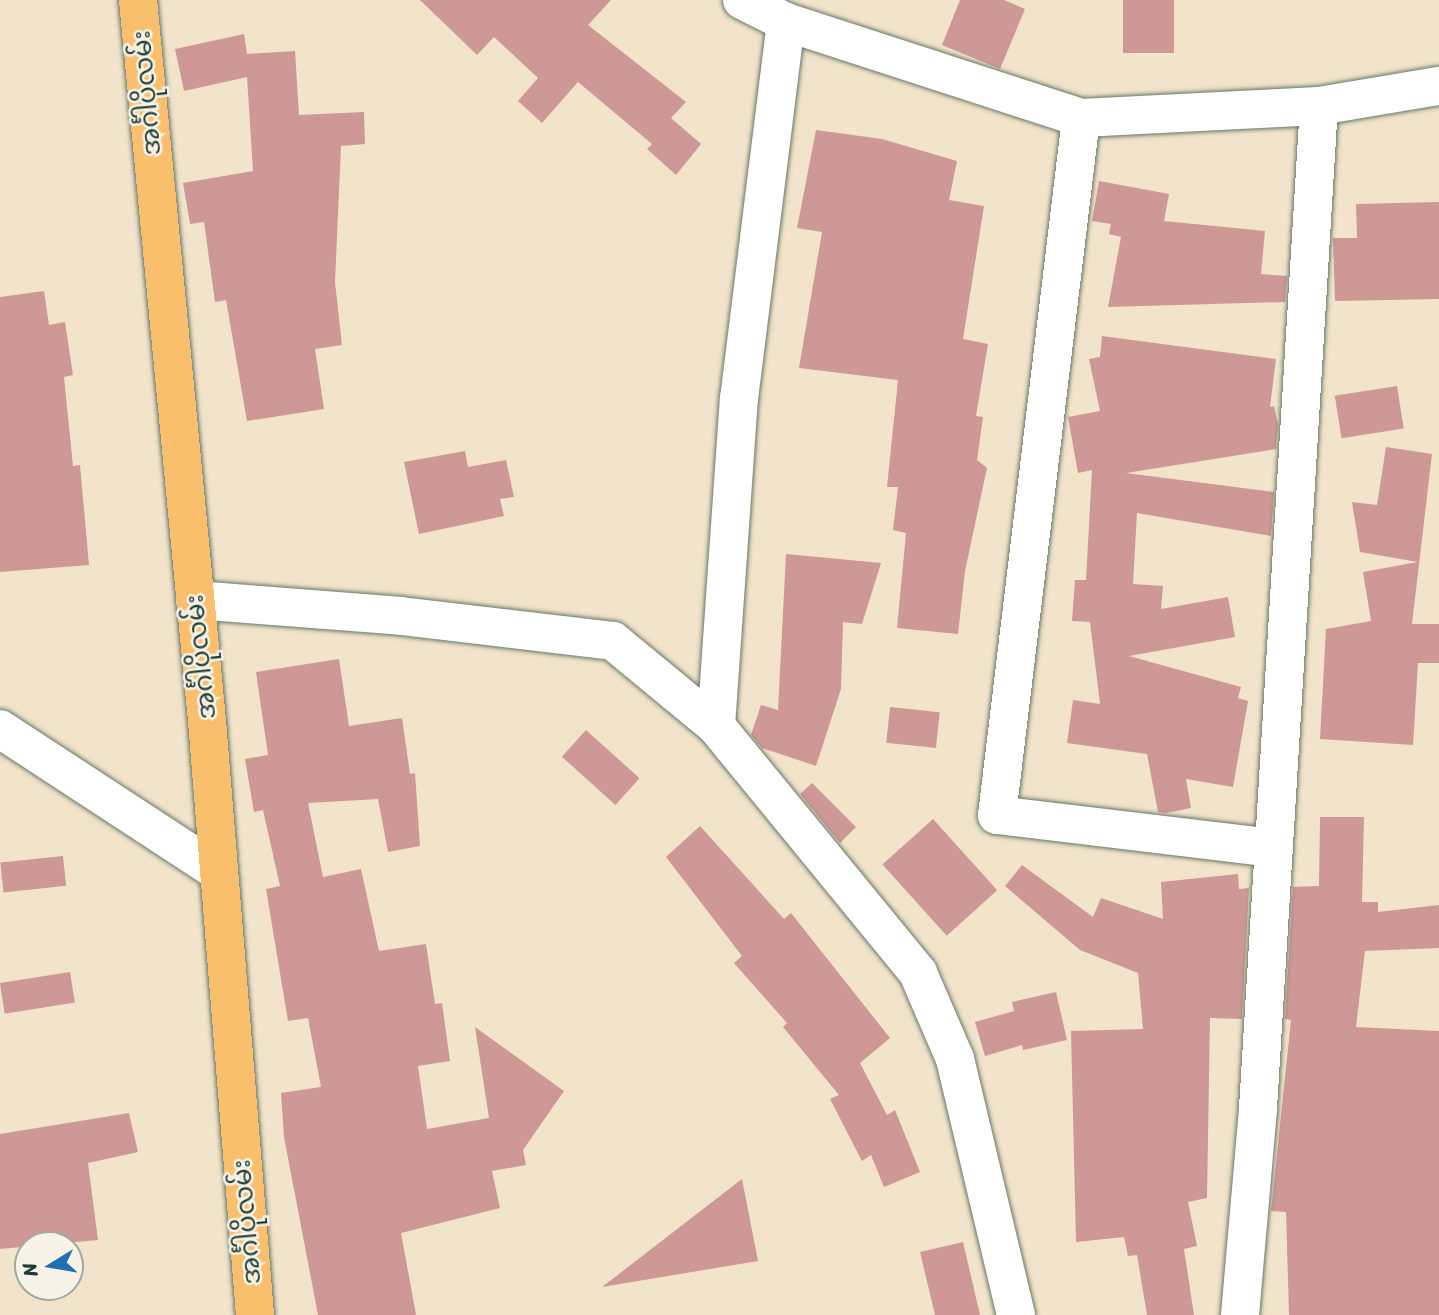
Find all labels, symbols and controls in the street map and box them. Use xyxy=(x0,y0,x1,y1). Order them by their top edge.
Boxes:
street label: အင်္ဂါပိုလမ်း xyxy=(126,29,168,157)
street label: အင်္ဂါပိုလမ်း xyxy=(179,593,223,721)
street label: အင်္ဂါပိုလမ်း xyxy=(226,1158,268,1286)
north arrow xyxy=(14,1231,84,1301)
text: N xyxy=(12,1260,47,1279)

